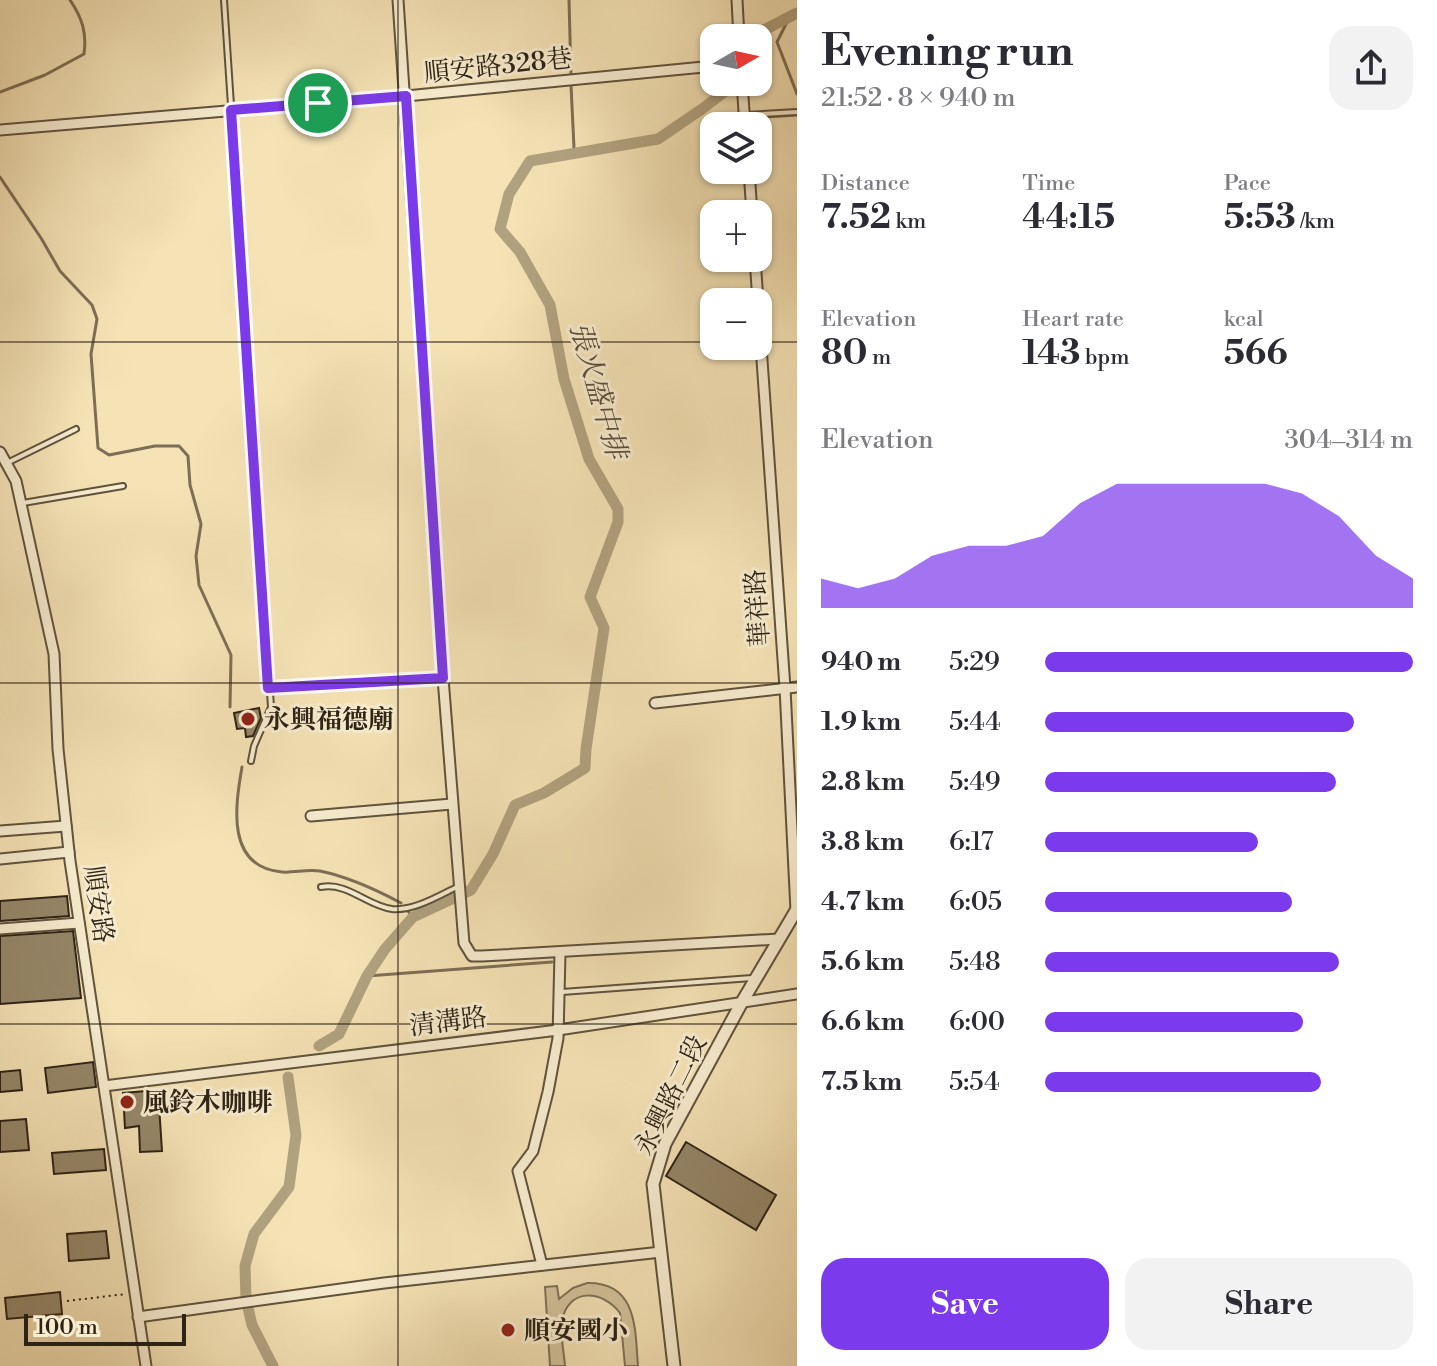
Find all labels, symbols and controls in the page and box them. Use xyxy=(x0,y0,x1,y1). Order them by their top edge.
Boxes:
north arrow xyxy=(700,24,772,96)
map controls xyxy=(700,24,772,360)
text: Evening run xyxy=(821,24,1074,79)
button: share xyxy=(1329,26,1413,110)
street label: 順安路328巷 xyxy=(422,42,574,90)
pin xyxy=(284,69,352,137)
icon: arrive xyxy=(296,81,340,125)
text: 21:52 · 8 × 940 m xyxy=(821,82,1016,114)
button: layers xyxy=(700,112,772,184)
text: Distance xyxy=(821,170,910,197)
text: Time xyxy=(1022,170,1075,197)
text: Pace xyxy=(1224,170,1271,197)
text: 7.52 xyxy=(821,197,891,239)
text: 44:15 xyxy=(1022,197,1115,239)
text: 5:53 xyxy=(1224,197,1296,239)
button: + xyxy=(700,200,772,272)
text: km xyxy=(891,208,926,235)
text: /km xyxy=(1296,208,1335,235)
button: − xyxy=(700,288,772,360)
text: Elevation xyxy=(821,306,916,333)
text: Heart rate xyxy=(1022,306,1124,333)
text: kcal xyxy=(1224,306,1264,333)
water label: 張火盛中排 xyxy=(561,318,635,466)
text: 80 xyxy=(821,333,867,375)
text: 143 xyxy=(1022,333,1080,375)
text: 566 xyxy=(1224,333,1288,375)
text: m xyxy=(867,344,891,371)
text: bpm xyxy=(1080,344,1129,371)
text: Elevation xyxy=(821,424,934,456)
text: 304–314 m xyxy=(1284,424,1413,456)
street label: 華祥路 xyxy=(739,568,777,648)
text: 940 m xyxy=(821,646,901,678)
text: 5:29 xyxy=(949,646,1000,678)
place label: 永興福德廟 xyxy=(264,704,394,736)
text: 1.9 km xyxy=(821,706,901,738)
text: 5:44 xyxy=(949,706,1001,738)
marker: 永興福德廟 xyxy=(239,710,257,728)
text: 2.8 km xyxy=(821,766,905,798)
text: 5:49 xyxy=(949,766,1000,798)
text: 3.8 km xyxy=(821,826,904,858)
text: 6:17 xyxy=(949,826,994,858)
street label: 順安路 xyxy=(77,863,119,945)
text: 4.7 km xyxy=(821,886,905,918)
text: 6:05 xyxy=(949,886,1002,918)
text: 5.6 km xyxy=(821,946,905,978)
text: 5:48 xyxy=(949,946,1001,978)
street label: 清溝路 xyxy=(407,1001,489,1043)
text: 6.6 km xyxy=(821,1006,905,1038)
text: 6:00 xyxy=(949,1006,1005,1038)
street label: 永興路二段 xyxy=(628,1030,714,1161)
text: 7.5 km xyxy=(821,1066,902,1098)
text: 5:54 xyxy=(949,1066,1000,1098)
place label: 風鈴木咖啡 xyxy=(143,1087,273,1119)
marker: 風鈴木咖啡 xyxy=(118,1093,136,1111)
button: Save xyxy=(821,1258,1109,1350)
button: Share xyxy=(1125,1258,1413,1350)
scale bar xyxy=(24,1310,186,1346)
text: 100 m xyxy=(36,1314,98,1341)
place label: 順安國小 xyxy=(524,1315,628,1347)
marker: 順安國小 xyxy=(499,1321,517,1339)

